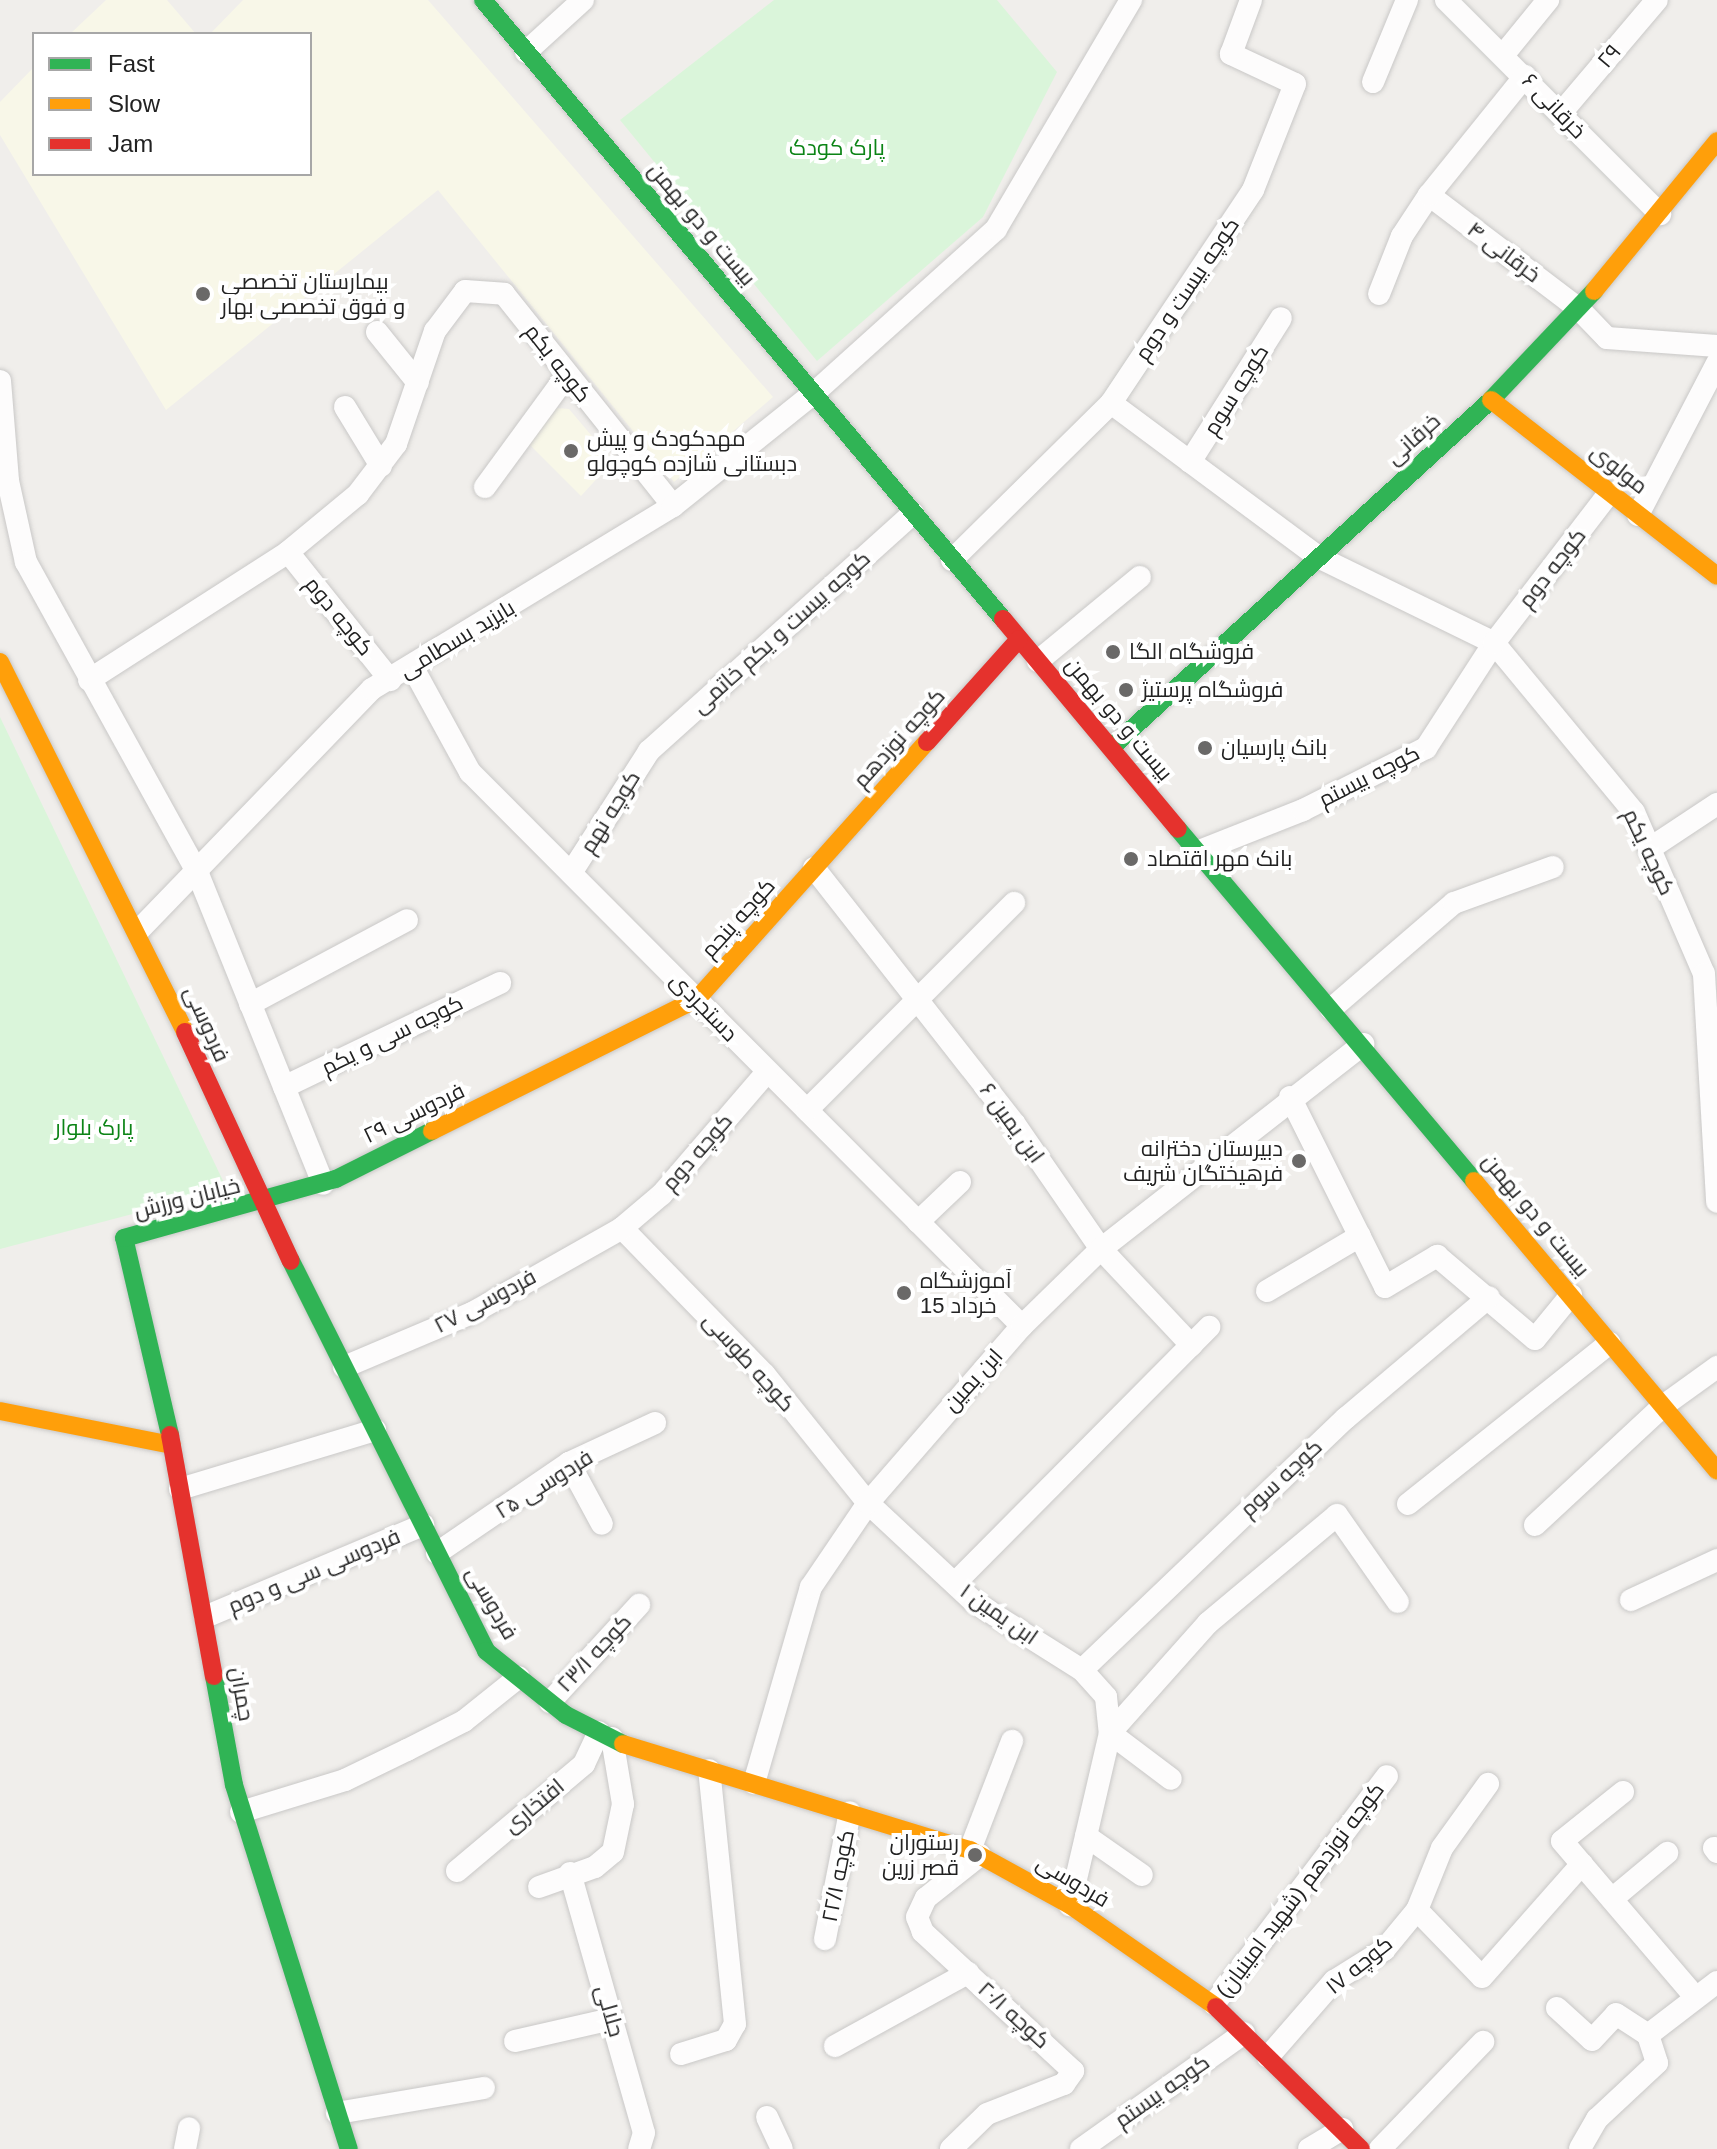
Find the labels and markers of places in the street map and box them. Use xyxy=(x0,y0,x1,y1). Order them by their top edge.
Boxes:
place label: بیمارستان تخصصی و فوق تخصصی بهار xyxy=(221,268,405,320)
marker: بیمارستان تخصصی و فوق تخصصی بهار xyxy=(192,283,214,305)
place label: مهدکودک و پیش دبستانی شازده کوچولو xyxy=(587,425,797,476)
marker: مهدکودک و پیش دبستانی شازده کوچولو xyxy=(562,442,580,460)
place label: فروشگاه الگا xyxy=(1129,639,1254,665)
marker: فروشگاه الگا xyxy=(1104,643,1122,661)
place label: فروشگاه پرستيژ xyxy=(1142,677,1283,703)
marker: فروشگاه پرستيژ xyxy=(1117,681,1135,699)
place label: بانک پارسیان xyxy=(1221,735,1327,761)
marker: بانک پارسیان xyxy=(1196,739,1214,757)
place label: بانک مهر اقتصاد xyxy=(1147,846,1292,872)
marker: بانک مهر اقتصاد xyxy=(1122,850,1140,868)
place label: دبیرستان دخترانه فرهیختگان شریف xyxy=(1123,1135,1283,1186)
marker: دبیرستان دخترانه فرهیختگان شریف xyxy=(1290,1152,1308,1170)
place label: آموزشگاه 15 خرداد xyxy=(920,1267,1012,1318)
marker: آموزشگاه 15 خرداد xyxy=(895,1284,913,1302)
place label: رستوران قصر زرین xyxy=(882,1829,959,1880)
marker: رستوران قصر زرین xyxy=(966,1846,984,1864)

